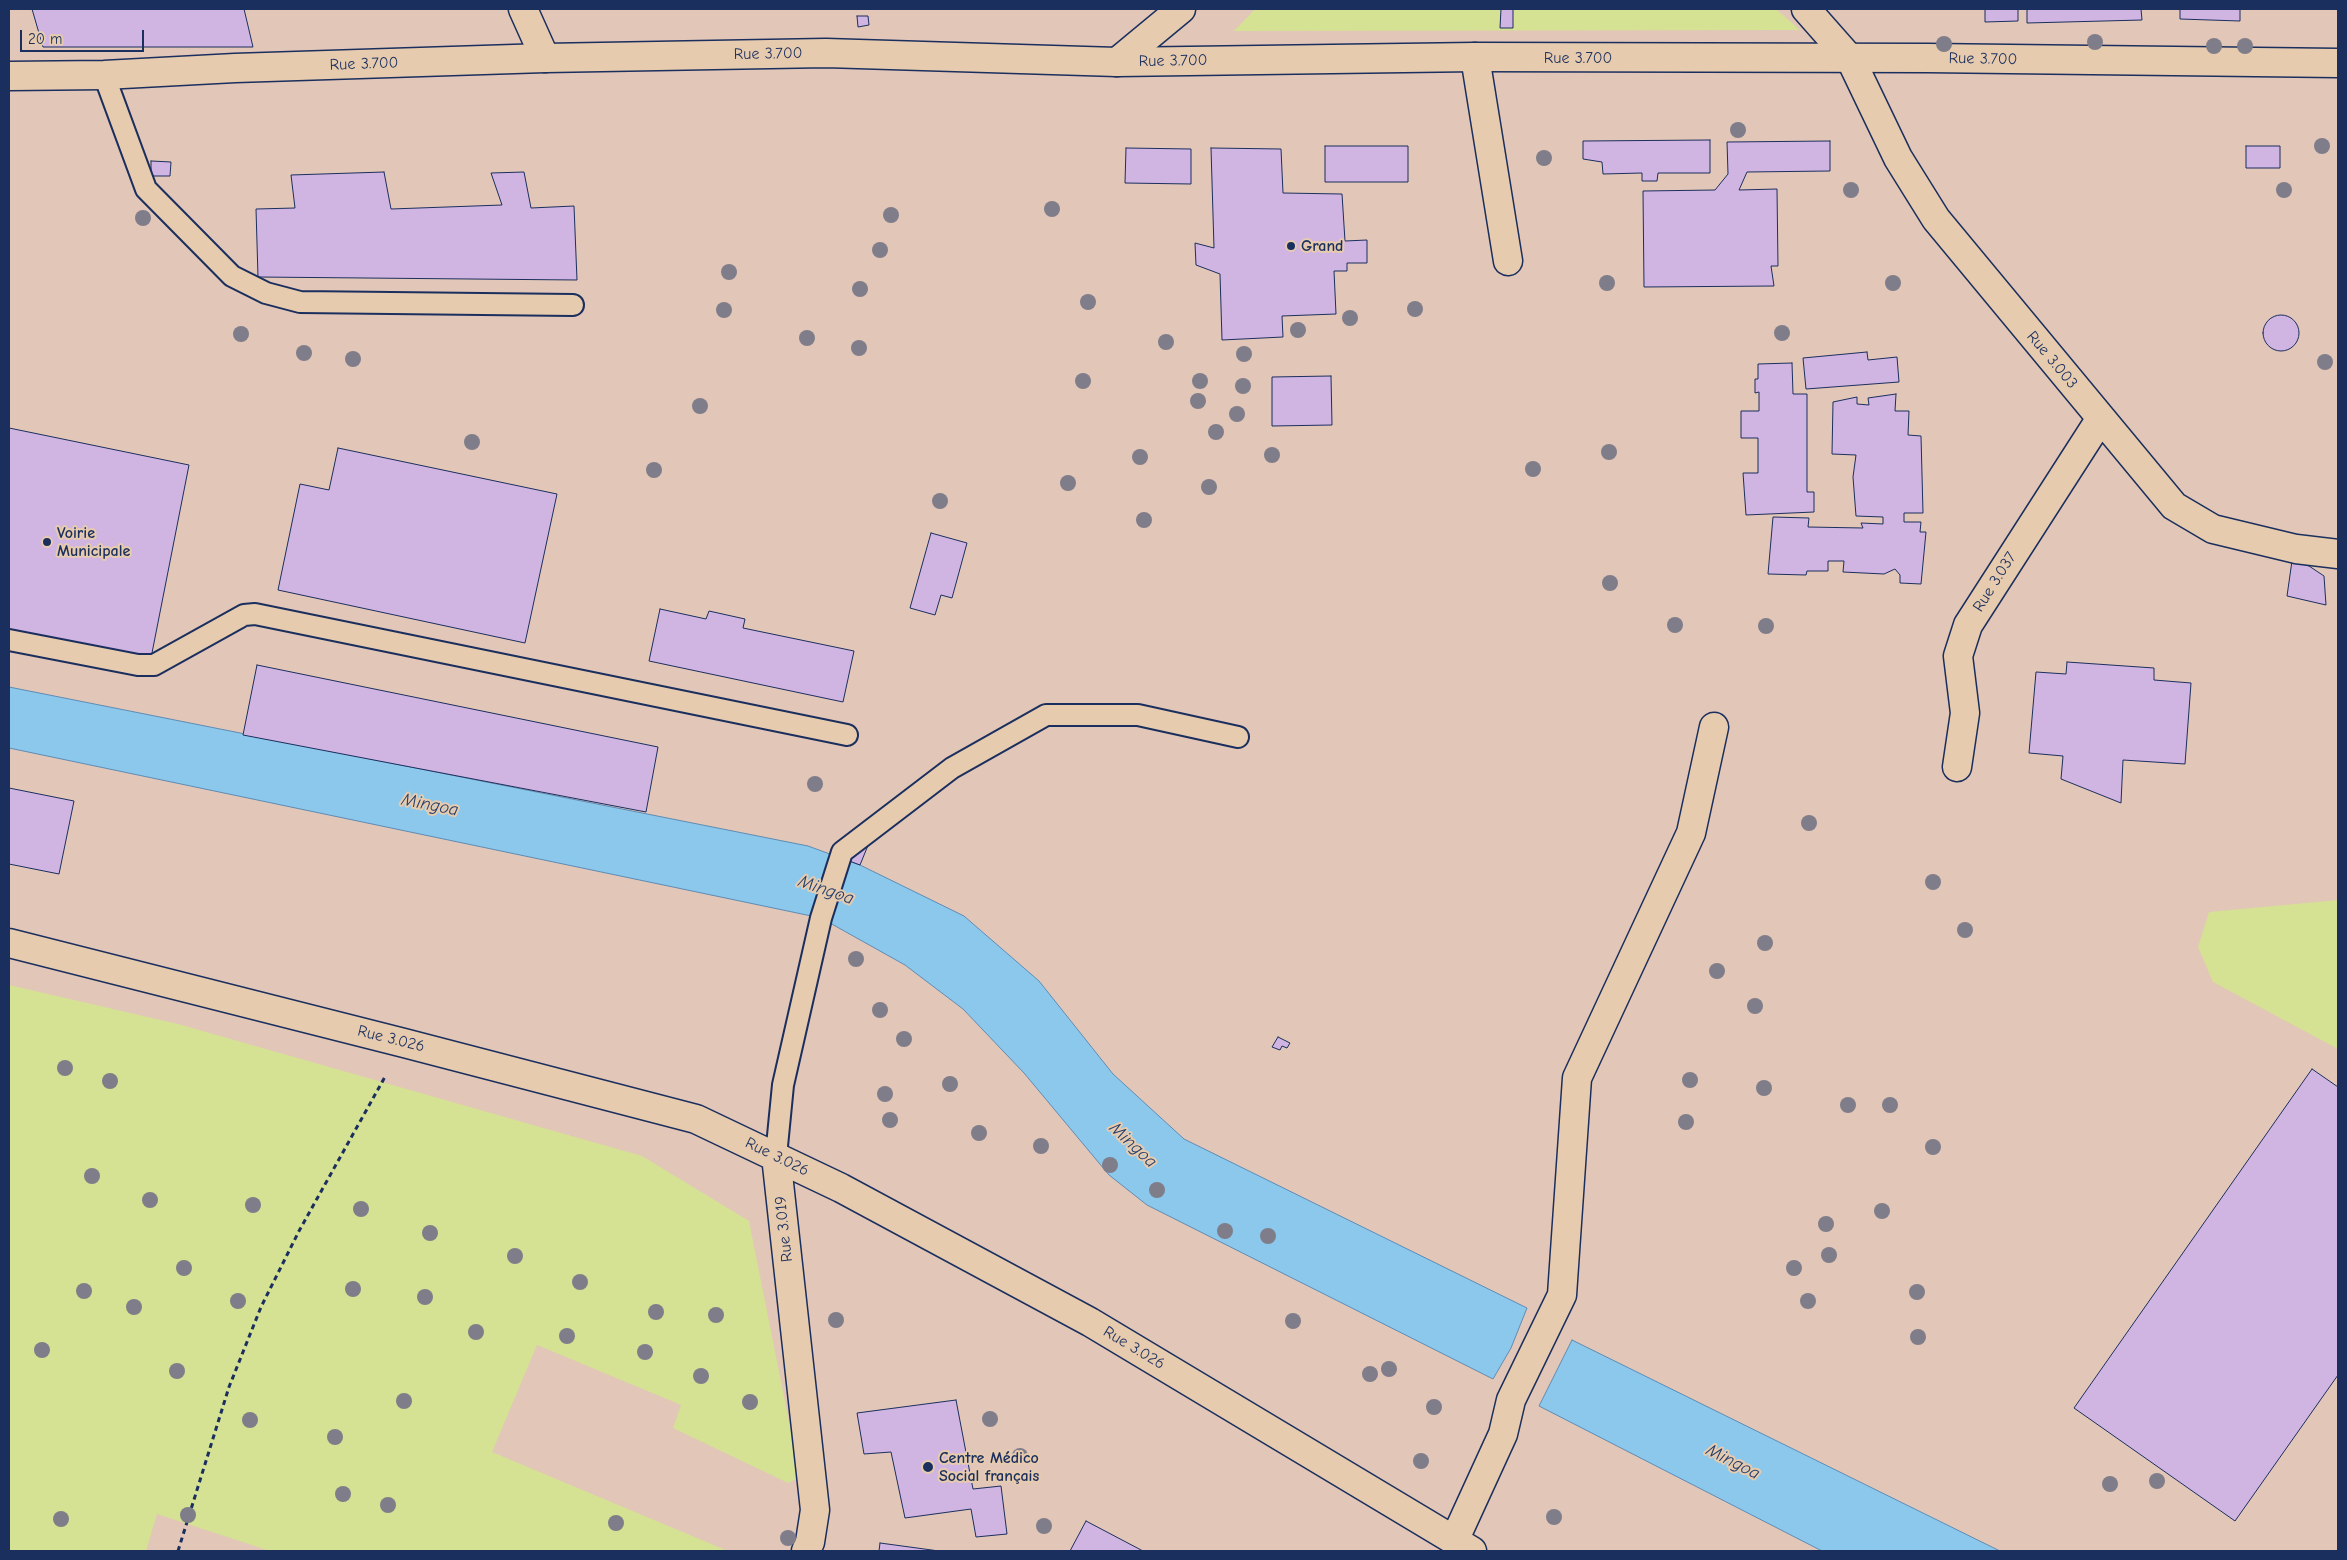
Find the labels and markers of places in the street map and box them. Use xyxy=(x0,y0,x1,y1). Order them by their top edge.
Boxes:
place label: Grand xyxy=(1301,236,1343,256)
marker: Grand xyxy=(1285,240,1297,252)
place label: Voirie Municipale xyxy=(57,523,130,561)
marker: Voirie Municipale xyxy=(41,536,53,548)
place label: Centre Médico Social français xyxy=(939,1448,1039,1486)
marker: Centre Médico Social français xyxy=(921,1460,935,1474)

